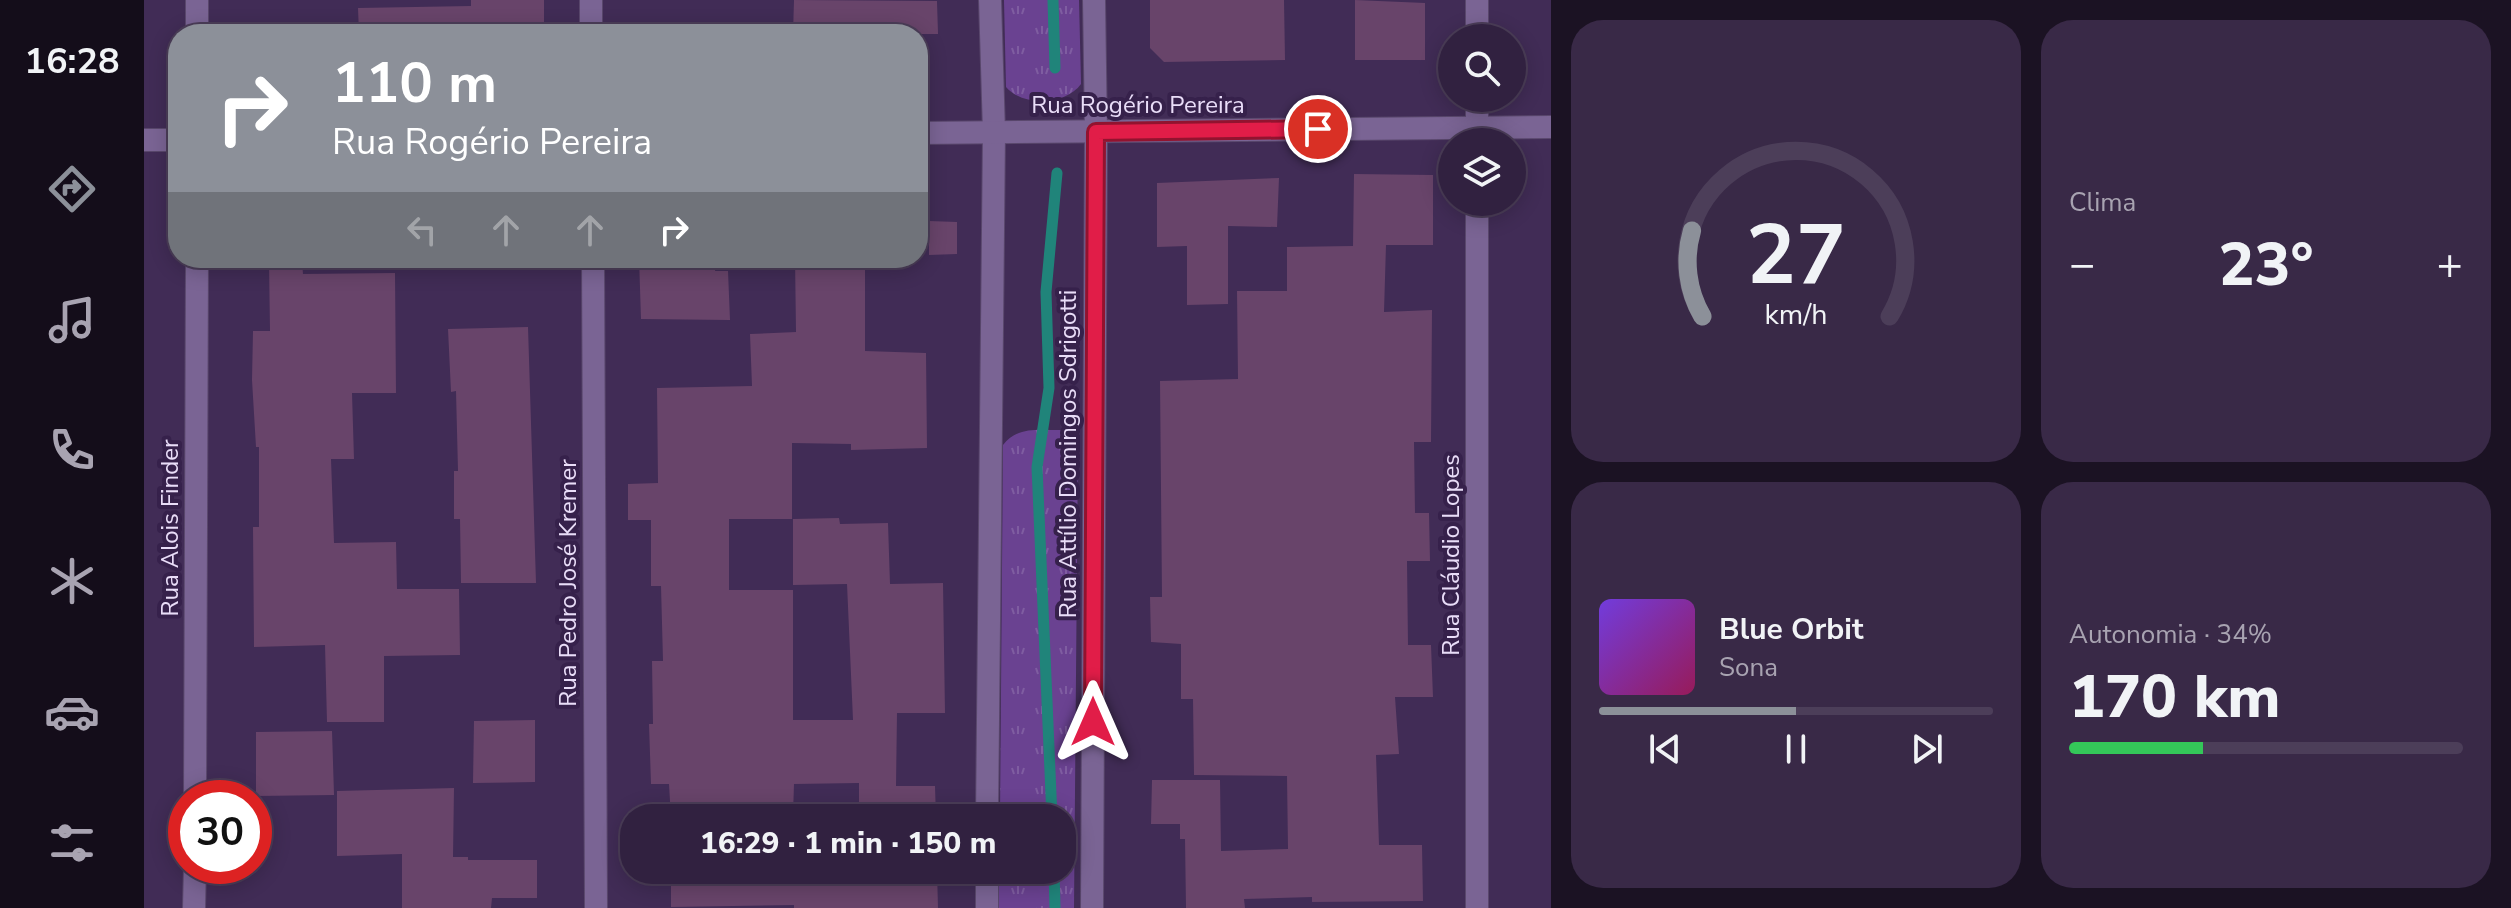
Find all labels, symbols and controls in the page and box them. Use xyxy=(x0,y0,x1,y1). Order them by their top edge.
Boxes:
map controls xyxy=(1438,24,1526,216)
button: search xyxy=(1438,24,1526,112)
text: 16:28 xyxy=(24,37,120,86)
text: 110 m xyxy=(332,45,497,122)
icon: right xyxy=(200,56,304,160)
street label: Rua Rogério Pereira xyxy=(1031,89,1245,121)
pin xyxy=(1284,95,1352,163)
icon: arrive xyxy=(1296,107,1340,151)
text: Rua Rogério Pereira xyxy=(332,118,652,167)
button: layers xyxy=(1438,128,1526,216)
icon: directions xyxy=(44,161,100,217)
text: Clima xyxy=(2069,185,2136,220)
text: 27 xyxy=(1746,199,1846,312)
icon: left xyxy=(400,208,444,252)
icon: ahead xyxy=(484,208,528,252)
icon: ahead xyxy=(568,208,612,252)
icon: right xyxy=(652,208,696,252)
text: 23° xyxy=(2218,224,2314,306)
text: − xyxy=(2069,235,2095,295)
text: + xyxy=(2437,235,2463,295)
street label: Rua Attílio Domingos Sdrigotti xyxy=(1052,290,1084,618)
icon: music xyxy=(44,292,100,348)
text: km/h xyxy=(1765,295,1827,334)
icon: phone xyxy=(44,422,100,478)
street label: Rua Alois Finder xyxy=(154,439,186,617)
street label: Rua Cláudio Lopes xyxy=(1435,454,1467,656)
street label: Rua Pedro José Kremer xyxy=(552,459,584,707)
icon: climate xyxy=(44,553,100,609)
text: Blue Orbit xyxy=(1719,609,1863,650)
text: Autonomia · 34% xyxy=(2069,617,2272,652)
text: Sona xyxy=(1719,650,1778,685)
text: 170 km xyxy=(2069,656,2281,738)
position arrow xyxy=(1051,680,1135,764)
icon: car xyxy=(44,684,100,740)
icon: previous xyxy=(1643,727,1687,771)
icon: pause xyxy=(1774,727,1818,771)
icon: next xyxy=(1905,727,1949,771)
speed limit sign: 30 xyxy=(168,780,272,884)
icon: filters xyxy=(44,815,100,871)
text: 16:29 · 1 min · 150 m xyxy=(700,823,996,864)

